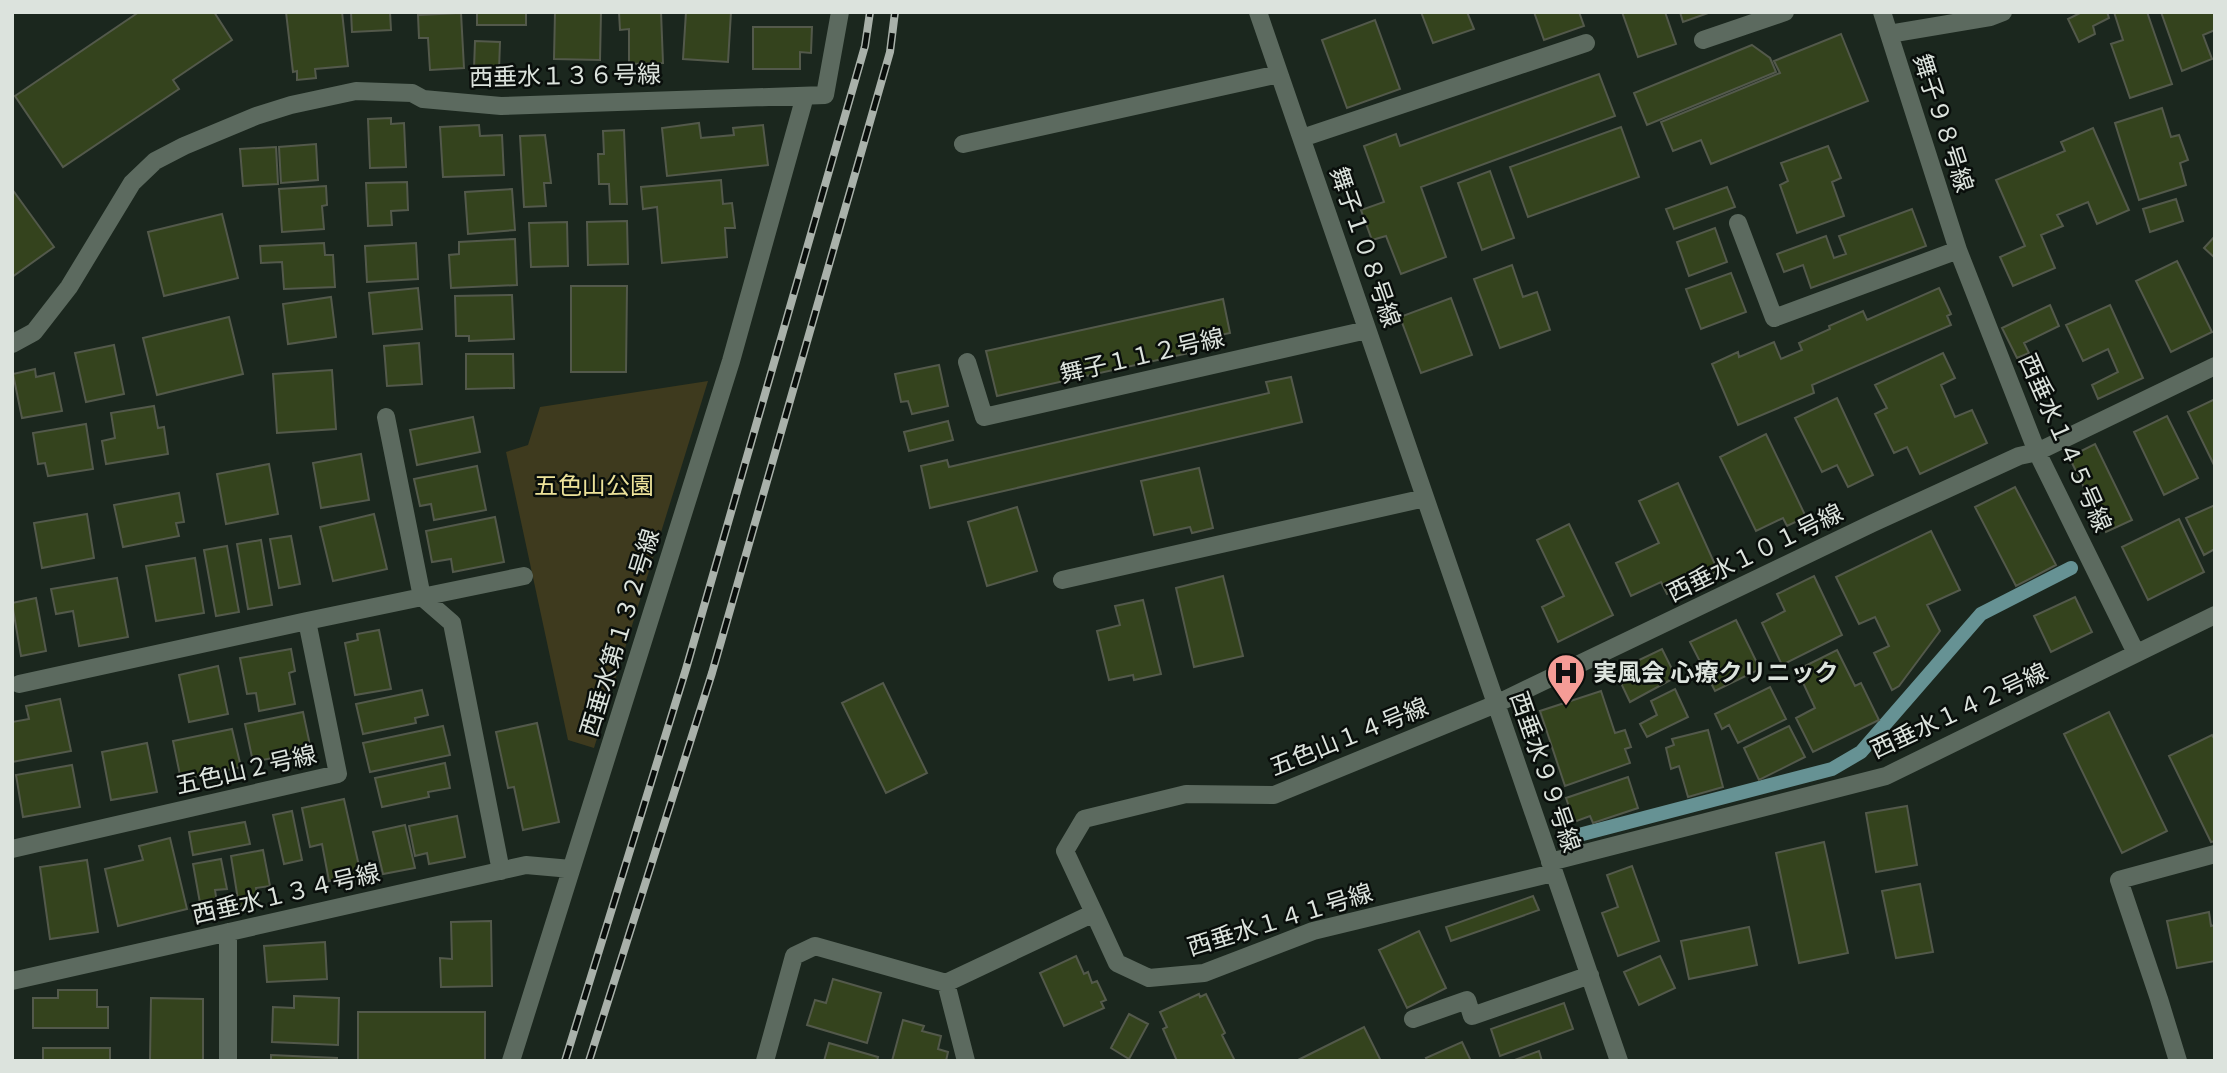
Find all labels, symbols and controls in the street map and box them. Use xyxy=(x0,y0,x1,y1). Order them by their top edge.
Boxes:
street label: 舞子９８号線 xyxy=(1907,50,1979,196)
street label: 西垂水１３６号線 xyxy=(469,60,661,92)
street label: 舞子１０８号線 xyxy=(1324,163,1406,331)
street label: 舞子１１２号線 xyxy=(1057,323,1227,389)
street label: 西垂水１４５号線 xyxy=(2013,350,2117,536)
park label: 五色山公園 xyxy=(534,472,654,500)
street label: 西垂水１０１号線 xyxy=(1663,498,1847,608)
street label: 西垂水第１３２号線 xyxy=(575,526,665,740)
hospital icon: 実風会 心療クリニック xyxy=(1545,652,1587,707)
street label: 西垂水１４２号線 xyxy=(1866,658,2052,764)
place label: 実風会 心療クリニック xyxy=(1593,659,1839,687)
street label: 西垂水９９号線 xyxy=(1504,688,1586,856)
street label: 五色山１４号線 xyxy=(1266,693,1432,781)
street label: 五色山２号線 xyxy=(173,740,319,800)
street label: 西垂水１３４号線 xyxy=(189,859,383,929)
street label: 西垂水１４１号線 xyxy=(1184,879,1376,961)

